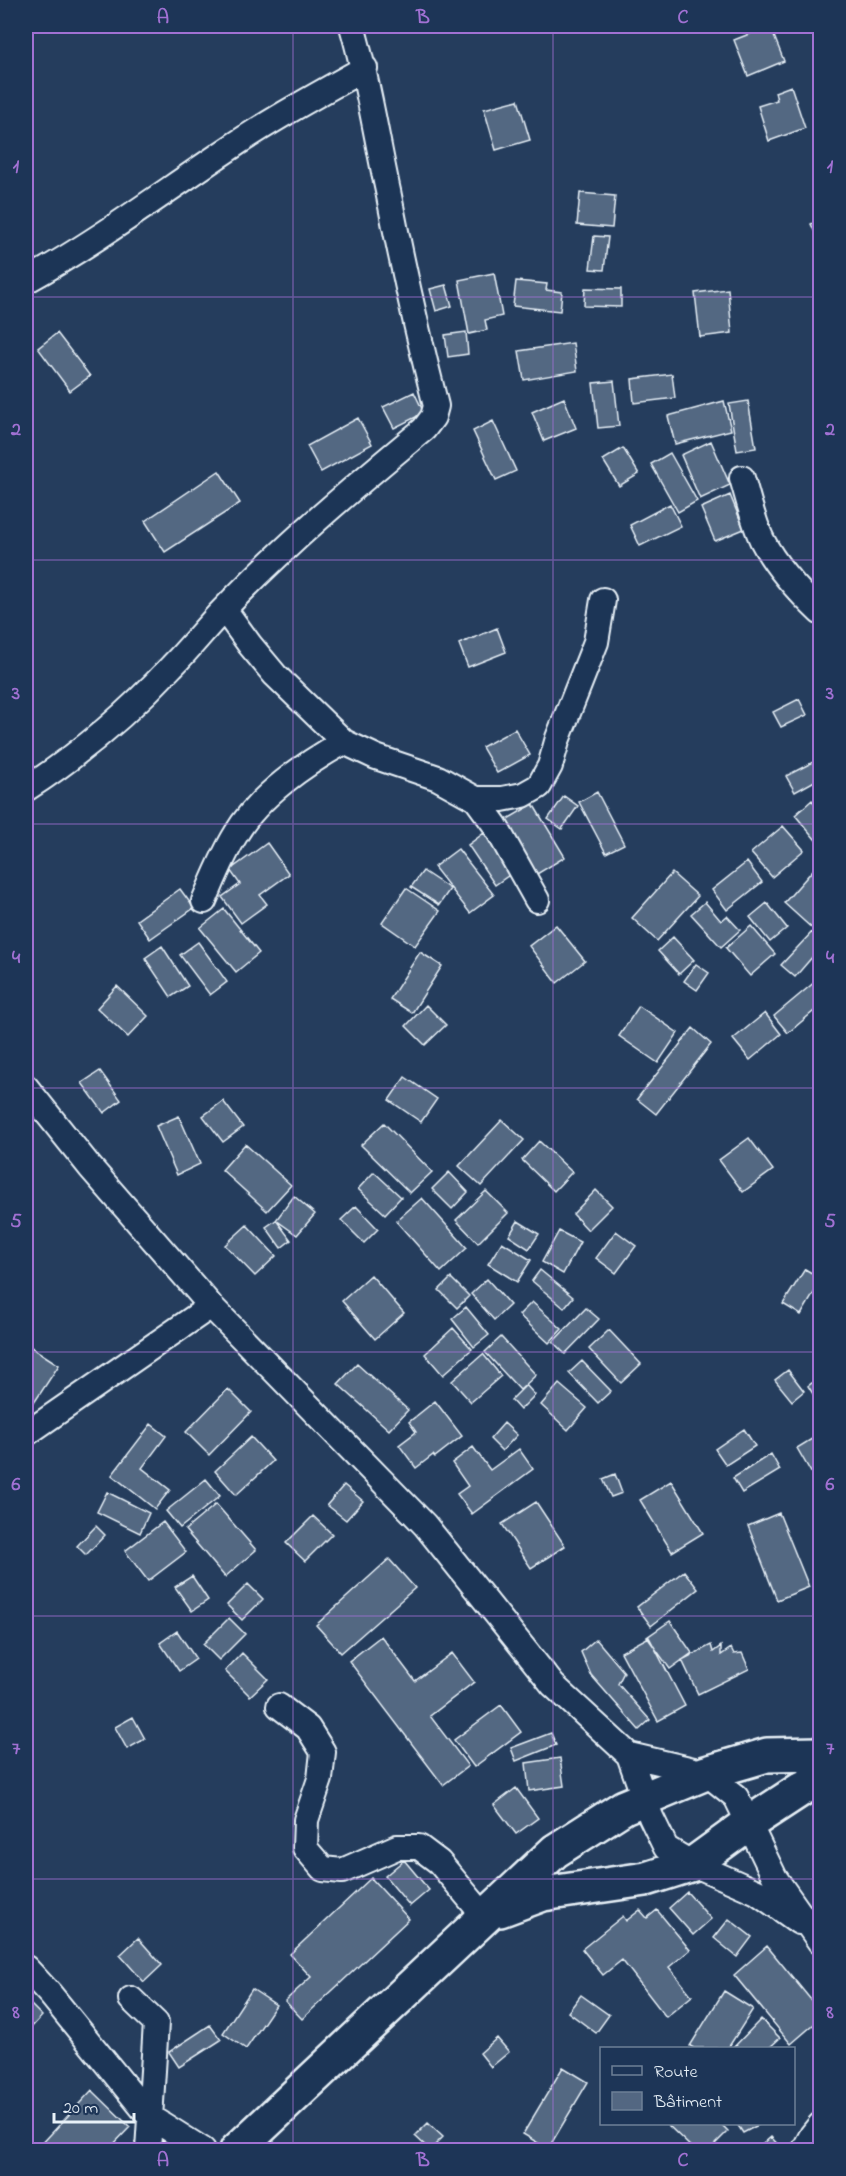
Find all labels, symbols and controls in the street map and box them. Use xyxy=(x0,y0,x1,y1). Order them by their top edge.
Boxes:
text: A xyxy=(157,4,169,33)
text: B xyxy=(415,4,430,33)
text: C xyxy=(678,4,689,33)
text: 1 xyxy=(13,153,20,182)
text: 1 xyxy=(827,153,834,182)
text: 2 xyxy=(10,416,21,445)
text: 2 xyxy=(824,416,835,445)
text: 3 xyxy=(11,680,20,709)
text: 3 xyxy=(825,680,834,709)
text: 4 xyxy=(12,944,21,973)
text: 4 xyxy=(826,944,835,973)
text: 5 xyxy=(10,1208,22,1237)
text: 5 xyxy=(824,1208,836,1237)
text: 6 xyxy=(12,1471,21,1500)
text: 6 xyxy=(826,1471,835,1500)
text: 7 xyxy=(12,1735,21,1764)
text: 7 xyxy=(826,1735,835,1764)
text: 8 xyxy=(11,1999,20,2028)
text: 8 xyxy=(825,1999,834,2028)
legend xyxy=(600,2047,795,2125)
text: Route xyxy=(654,2060,699,2086)
scale bar xyxy=(54,2086,134,2124)
text: Bâtiment xyxy=(653,2090,722,2116)
text: 20 m xyxy=(63,2096,98,2122)
text: A xyxy=(157,2147,169,2176)
text: B xyxy=(415,2147,430,2176)
text: C xyxy=(678,2147,689,2176)

